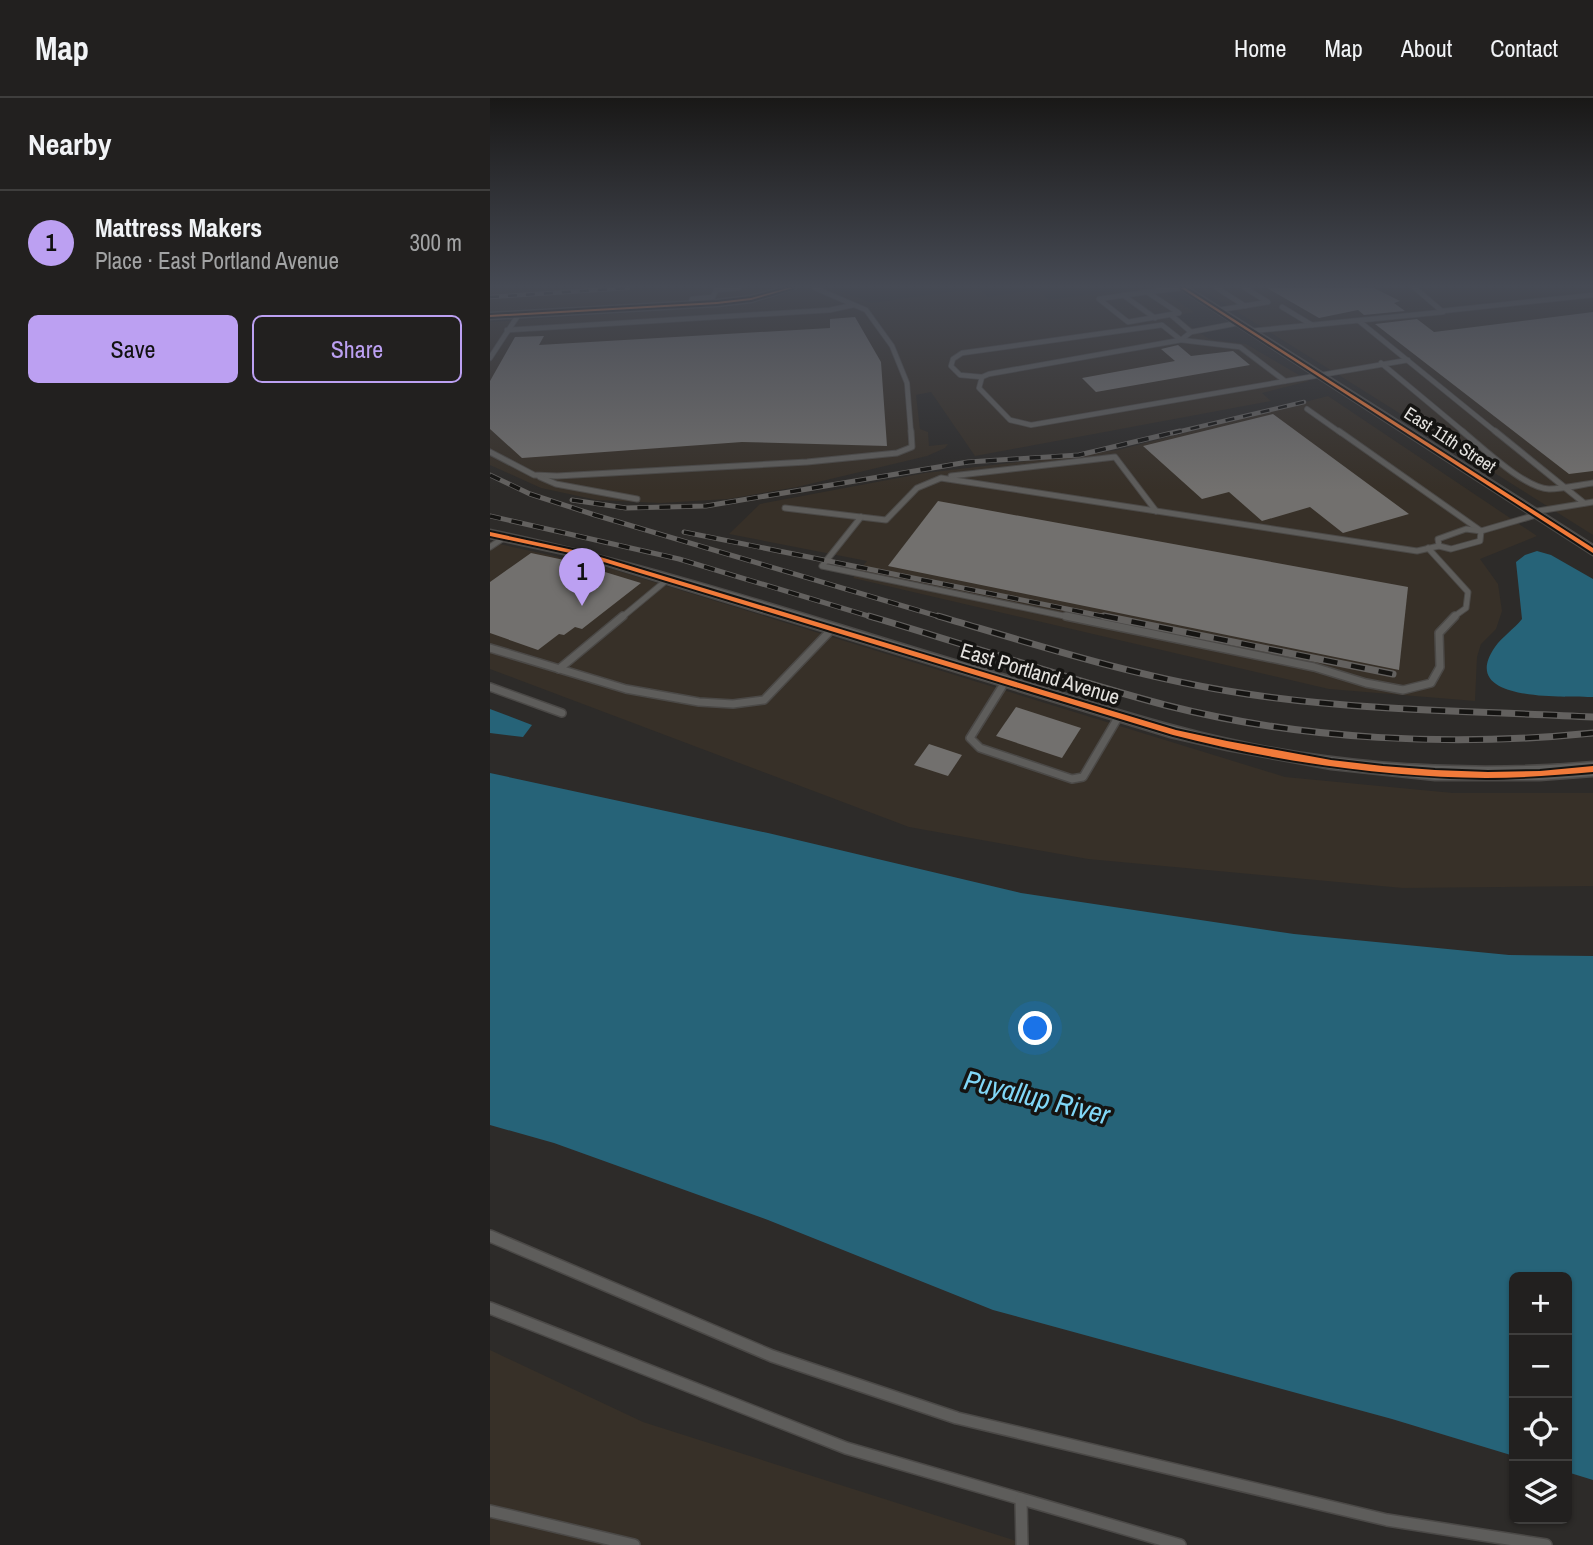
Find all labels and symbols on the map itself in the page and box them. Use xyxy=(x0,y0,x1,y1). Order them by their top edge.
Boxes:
street label: East 11th Street xyxy=(1400,401,1501,479)
pin: 1 xyxy=(559,548,605,606)
street label: East Portland Avenue xyxy=(957,635,1123,712)
your location xyxy=(1018,1011,1052,1045)
water label: Puyallup River xyxy=(960,1061,1115,1134)

